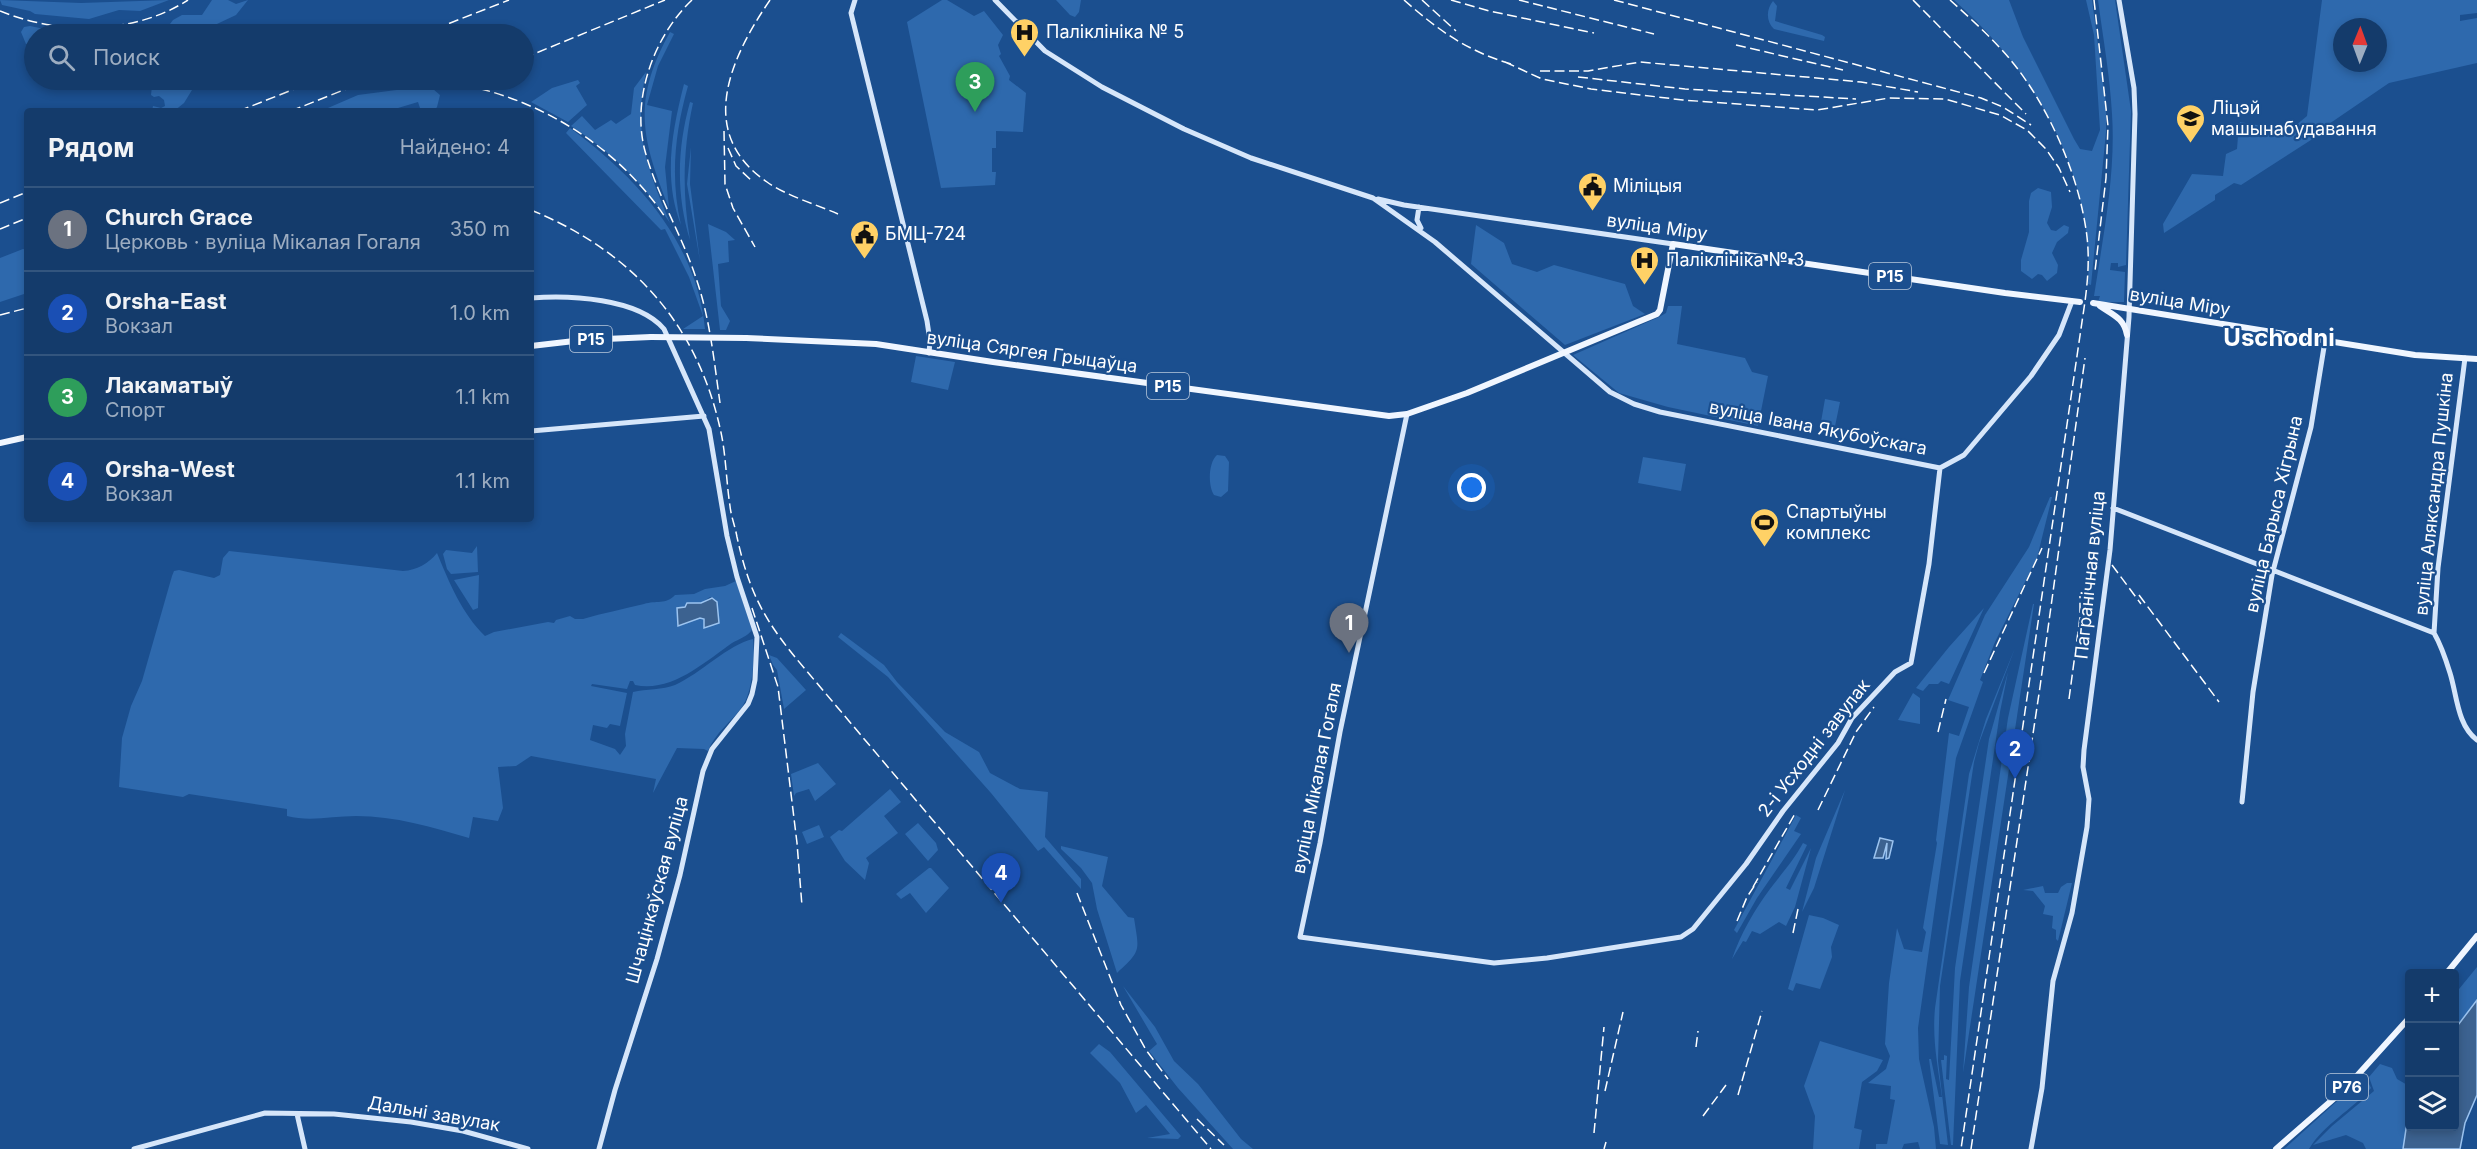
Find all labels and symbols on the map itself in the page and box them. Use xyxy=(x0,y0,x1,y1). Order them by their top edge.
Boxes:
hospital icon: Паліклініка № 5 xyxy=(1009,16,1041,58)
north arrow xyxy=(2333,18,2387,72)
place label: Паліклініка № 5 xyxy=(1046,21,1184,42)
pin: 3 xyxy=(956,63,994,112)
place label: Ліцэй машынабудавання xyxy=(2211,97,2377,139)
school or university icon: Ліцэй машынабудавання xyxy=(2174,102,2206,144)
public building icon: Міліцыя xyxy=(1576,170,1608,212)
place label: Міліцыя xyxy=(1613,175,1682,196)
street label: вуліца Міру xyxy=(1605,209,1709,244)
public building icon: БМЦ-724 xyxy=(848,218,880,260)
place label: БМЦ-724 xyxy=(885,223,966,244)
hospital icon: Паліклініка № 3 xyxy=(1629,244,1661,286)
place label: Паліклініка № 3 xyxy=(1666,249,1804,270)
road number: Р15 xyxy=(1869,263,1911,289)
street label: вуліца Міру xyxy=(2128,283,2232,320)
district label: Uschodni xyxy=(2223,323,2335,352)
road number: Р15 xyxy=(570,326,612,352)
street label: вуліца Сяргея Грыцаўца xyxy=(925,326,1139,377)
street label: вуліца Аляксандра Пушкіна xyxy=(2410,371,2457,617)
road number: Р15 xyxy=(1147,373,1189,399)
street label: вуліца Івана Якубоўскага xyxy=(1707,396,1929,459)
street label: вуліца Барыса Хігрына xyxy=(2241,413,2306,614)
your location xyxy=(1457,473,1486,502)
street label: Пагранічная вуліца xyxy=(2070,490,2109,660)
place label: Спартыўны комплекс xyxy=(1786,501,1887,543)
sports icon: Спартыўны комплекс xyxy=(1749,506,1781,548)
pin: 1 xyxy=(1330,604,1368,653)
street label: 2-і Усходні завулак xyxy=(1753,675,1874,821)
street label: вуліца Мікалая Гогаля xyxy=(1288,681,1345,875)
pin: 2 xyxy=(1996,730,2034,779)
street label: Шчацінкаўская вуліца xyxy=(621,794,692,986)
pin: 4 xyxy=(982,854,1020,903)
road number: Р76 xyxy=(2326,1074,2368,1100)
street label: Дальні завулак xyxy=(366,1092,502,1136)

